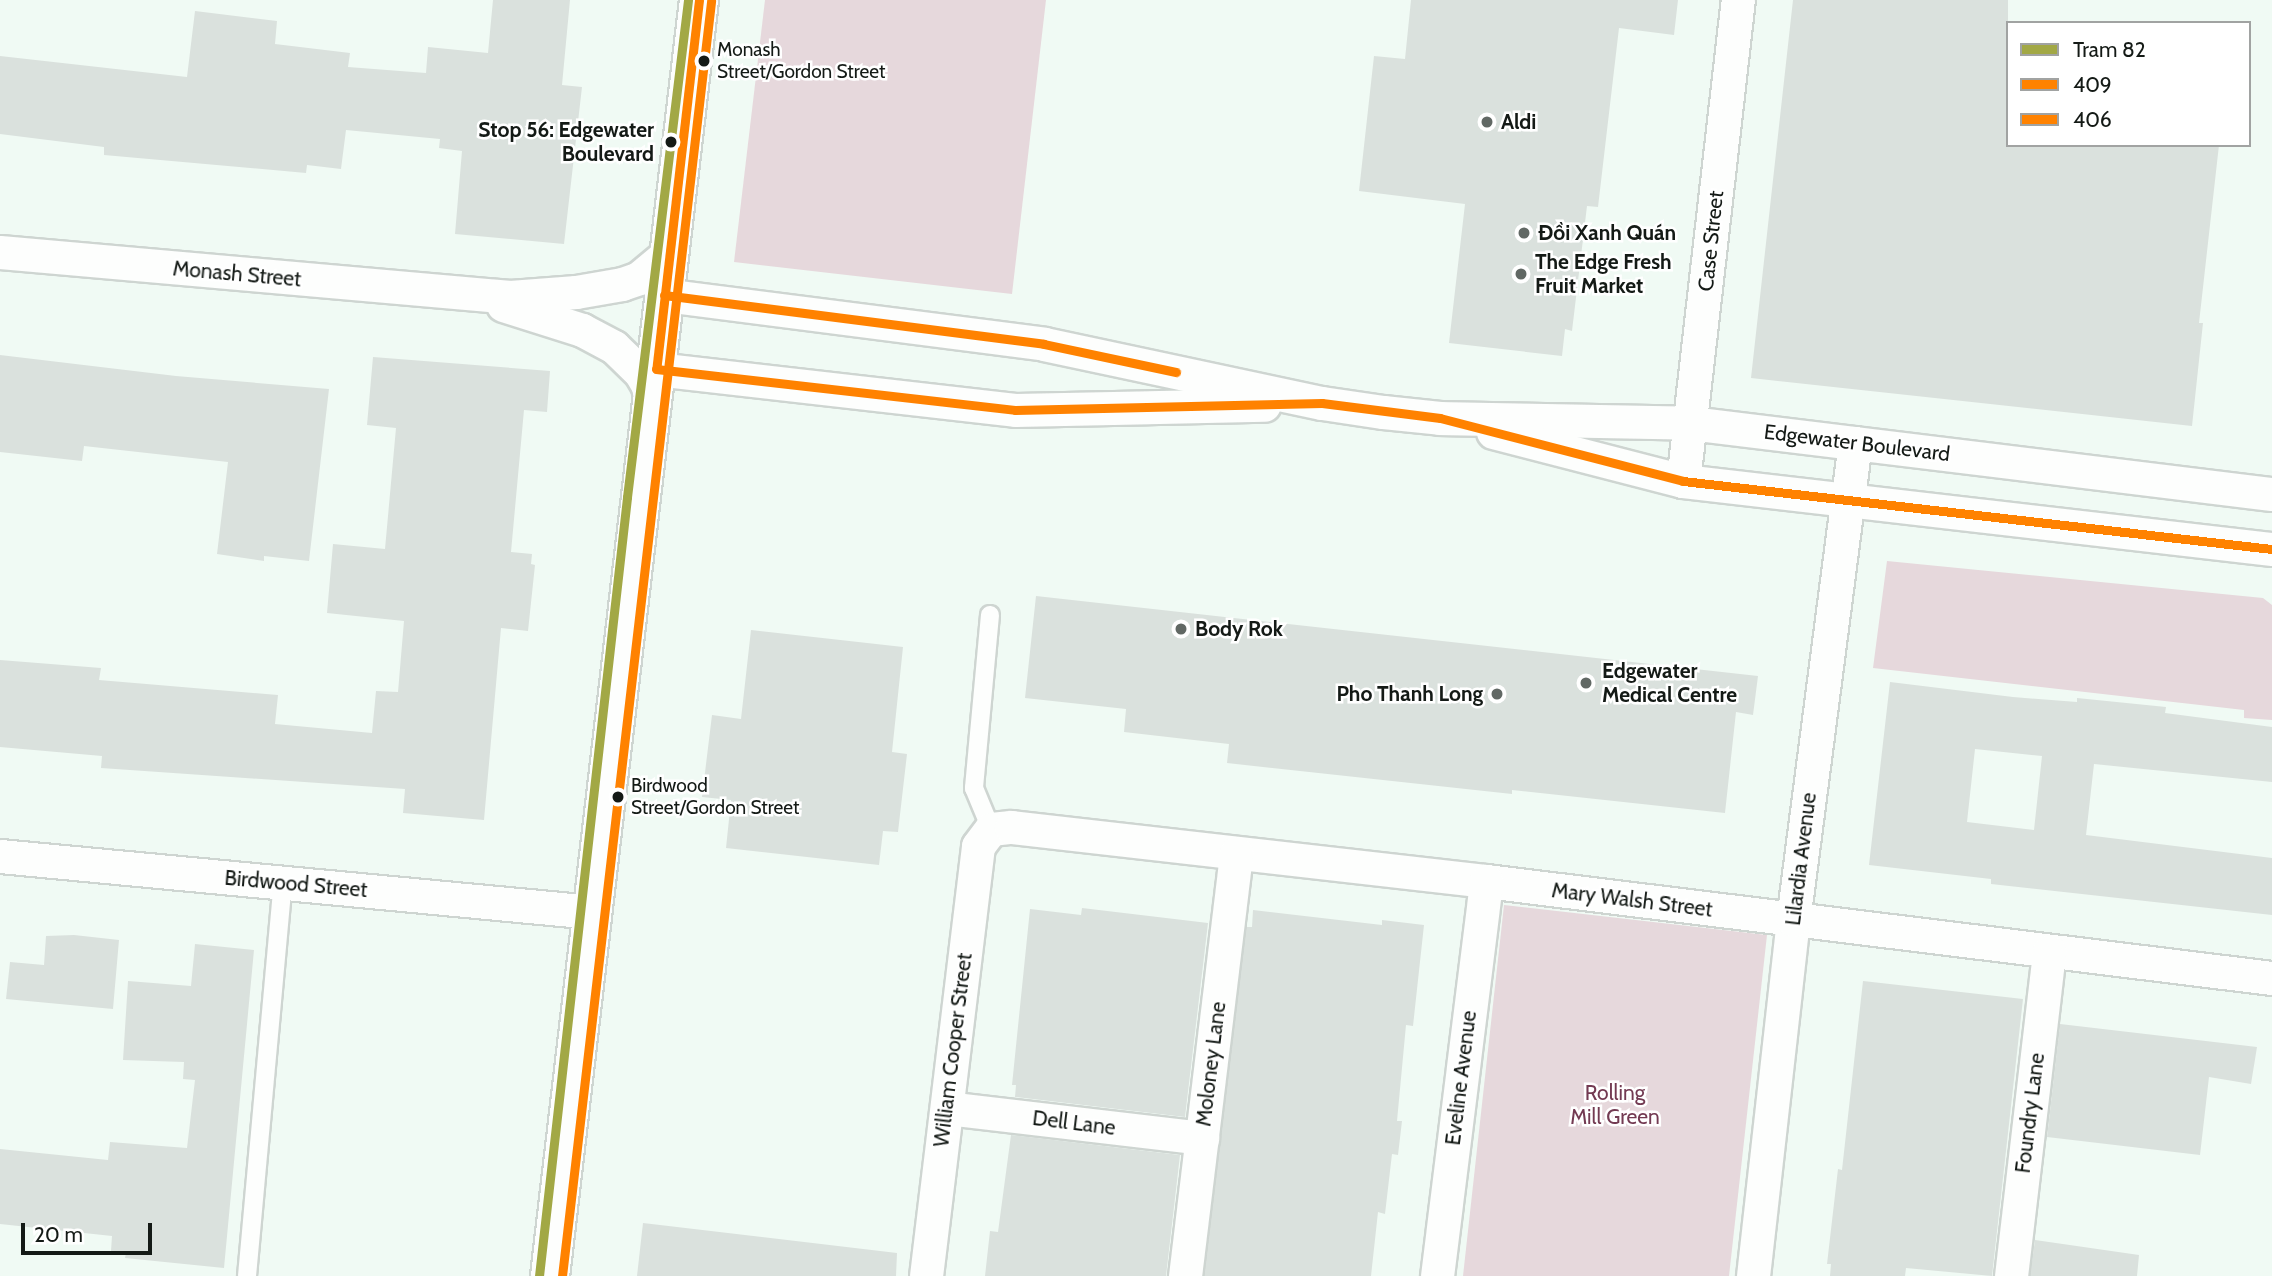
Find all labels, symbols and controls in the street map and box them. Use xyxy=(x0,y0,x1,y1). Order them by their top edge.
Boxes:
legend xyxy=(2006,21,2251,147)
text: Tram 82 xyxy=(2073,37,2146,62)
place label: Monash Street/Gordon Street xyxy=(717,39,885,83)
marker: Monash Street/Gordon Street xyxy=(697,54,711,68)
text: 409 xyxy=(2073,72,2112,97)
text: 406 xyxy=(2073,107,2112,132)
place label: Aldi xyxy=(1501,109,1536,135)
marker: Aldi xyxy=(1479,114,1495,130)
place label: Stop 56: Edgewater Boulevard xyxy=(478,117,654,167)
marker: Stop 56: Edgewater Boulevard xyxy=(660,131,682,153)
street label: Case Street xyxy=(1693,189,1729,293)
place label: Đồi Xanh Quán xyxy=(1538,220,1676,246)
marker: Đồi Xanh Quán xyxy=(1516,225,1532,241)
place label: The Edge Fresh Fruit Market xyxy=(1535,249,1672,299)
street label: Monash Street xyxy=(172,256,302,292)
marker: The Edge Fresh Fruit Market xyxy=(1513,266,1529,282)
street label: Edgewater Boulevard xyxy=(1763,419,1951,467)
place label: Body Rok xyxy=(1195,616,1283,642)
marker: Body Rok xyxy=(1173,621,1189,637)
place label: Edgewater Medical Centre xyxy=(1602,658,1737,708)
marker: Edgewater Medical Centre xyxy=(1576,673,1596,693)
place label: Pho Thanh Long xyxy=(1336,681,1483,707)
marker: Pho Thanh Long xyxy=(1489,686,1505,702)
place label: Birdwood Street/Gordon Street xyxy=(631,775,799,819)
marker: Birdwood Street/Gordon Street xyxy=(611,790,625,804)
street label: Lilardia Avenue xyxy=(1780,791,1822,927)
street label: Birdwood Street xyxy=(223,865,369,903)
street label: Mary Walsh Street xyxy=(1550,878,1714,922)
street label: William Cooper Street xyxy=(929,952,977,1148)
street label: Moloney Lane xyxy=(1191,1000,1231,1128)
street label: Eveline Avenue xyxy=(1440,1009,1482,1147)
street label: Foundry Lane xyxy=(2010,1051,2050,1175)
park label: Rolling Mill Green xyxy=(1570,1080,1660,1130)
street label: Dell Lane xyxy=(1031,1105,1117,1141)
scale bar xyxy=(24,1210,156,1254)
text: 20 m xyxy=(34,1222,83,1247)

